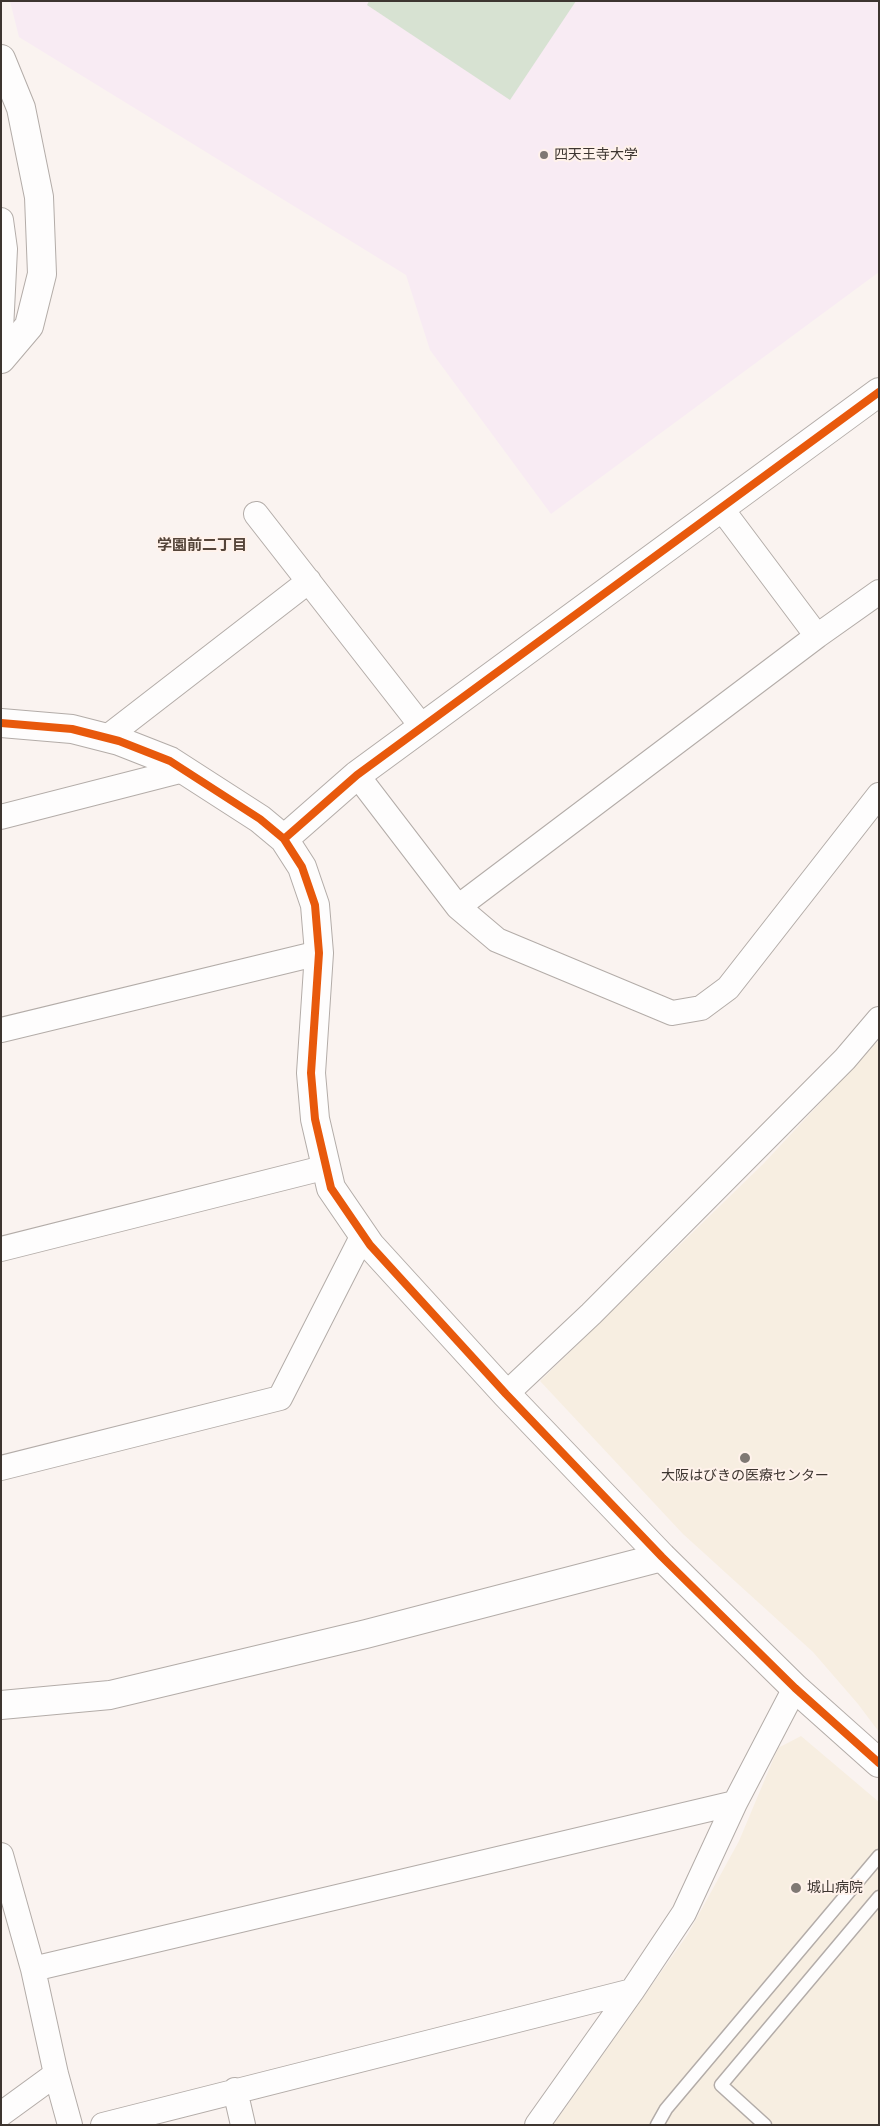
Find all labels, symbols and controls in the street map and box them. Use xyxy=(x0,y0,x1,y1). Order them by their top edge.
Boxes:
place label: 四天王寺大学 xyxy=(554,147,638,163)
marker: 四天王寺大学 xyxy=(538,149,550,161)
district label: 学園前二丁目 xyxy=(157,537,247,555)
marker: 大阪はびきの医療センター xyxy=(738,1451,752,1465)
place label: 大阪はびきの医療センター xyxy=(661,1468,829,1484)
place label: 城山病院 xyxy=(807,1880,863,1896)
marker: 城山病院 xyxy=(789,1881,803,1895)

